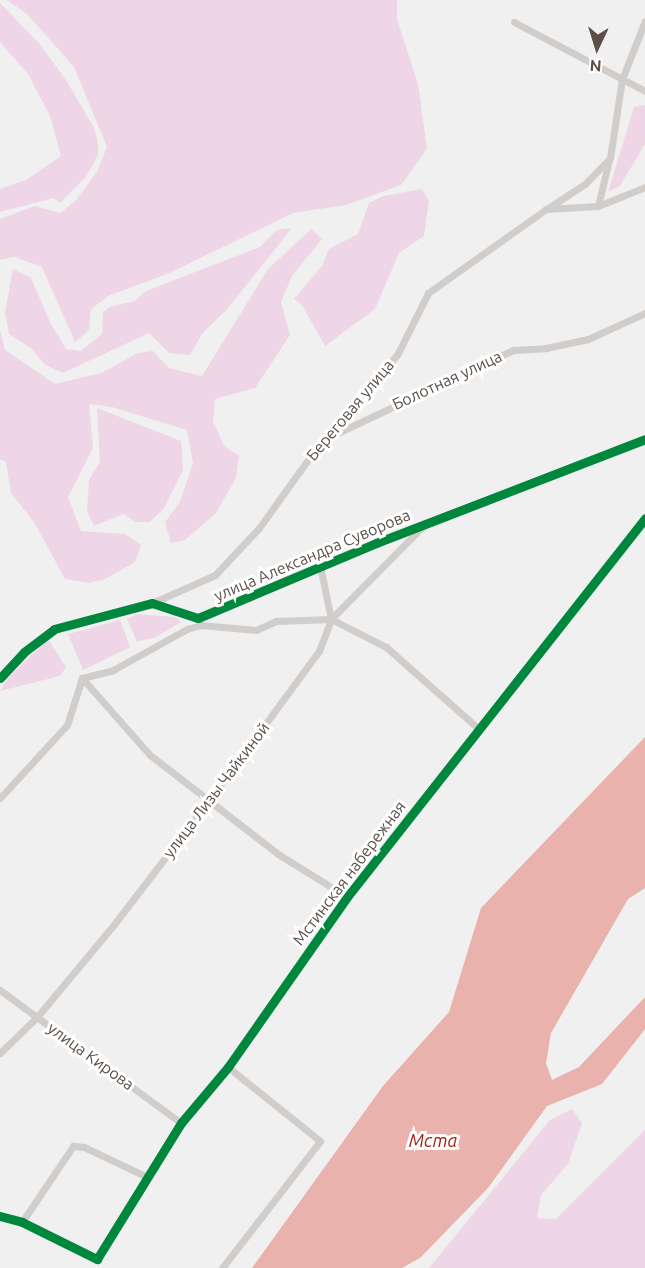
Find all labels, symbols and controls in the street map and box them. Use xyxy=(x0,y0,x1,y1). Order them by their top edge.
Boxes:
north arrow xyxy=(567,18,627,78)
text: N xyxy=(589,57,602,75)
street label: Болотная улица xyxy=(389,346,505,414)
street label: Береговая улица xyxy=(302,356,398,464)
street label: улица Александра Суворова xyxy=(211,505,413,605)
street label: улица Лизы Чайкиной xyxy=(159,718,273,862)
street label: Мстинская набережная xyxy=(288,797,410,949)
street label: улица Кирова xyxy=(44,1018,138,1094)
water label: Мста xyxy=(409,1129,457,1151)

